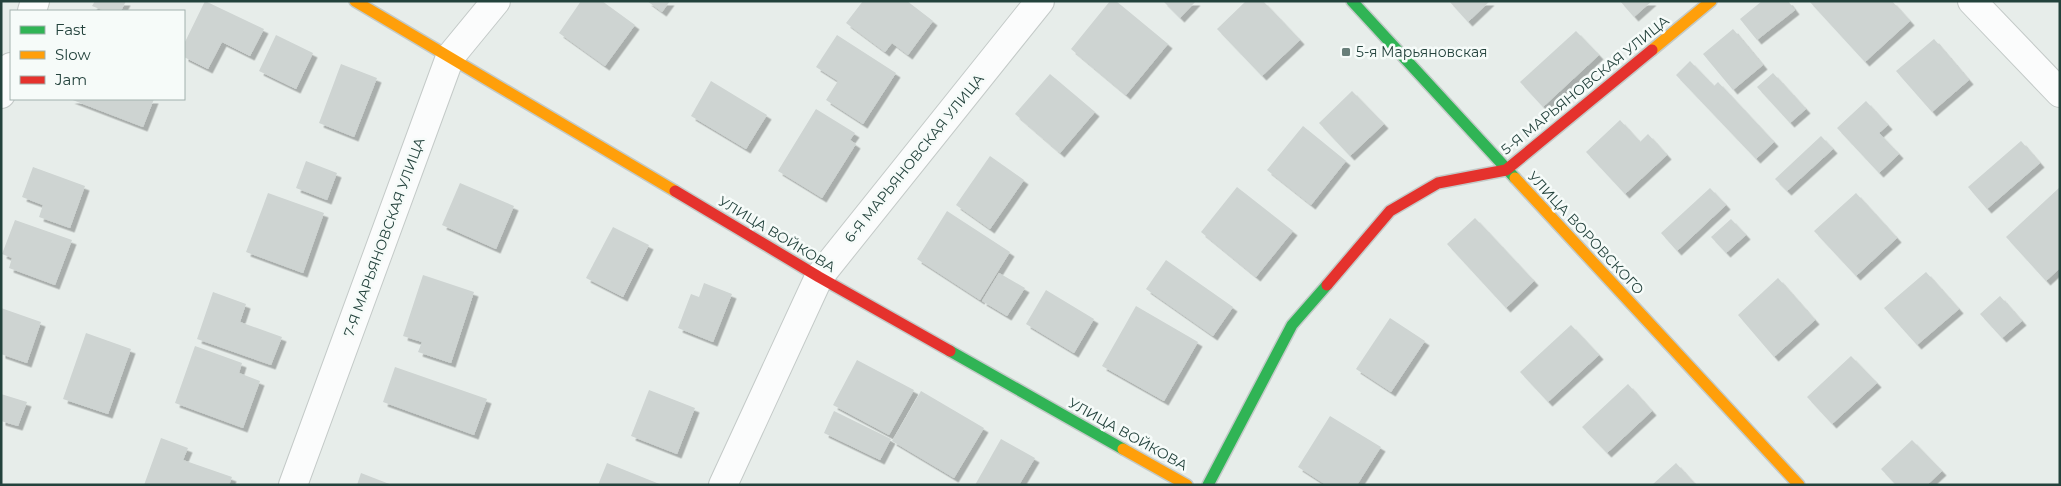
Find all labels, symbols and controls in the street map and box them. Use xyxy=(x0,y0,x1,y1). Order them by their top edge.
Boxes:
legend xyxy=(10,10,185,100)
street label: 5-Я МАРЬЯНОВСКАЯ УЛИЦА xyxy=(1497,11,1673,158)
text: Fast xyxy=(55,20,86,39)
place label: 5-я Марьяновская xyxy=(1356,43,1488,61)
text: Slow xyxy=(55,45,91,64)
marker: 5-я Марьяновская xyxy=(1340,46,1352,58)
text: Jam xyxy=(54,70,87,89)
street label: 6-Я МАРЬЯНОВСКАЯ УЛИЦА xyxy=(840,70,988,246)
street label: 7-Я МАРЬЯНОВСКАЯ УЛИЦА xyxy=(340,134,429,339)
street label: УЛИЦА ВОРОВСКОГО xyxy=(1524,168,1648,298)
street label: УЛИЦА ВОЙКОВА xyxy=(715,192,839,276)
street label: УЛИЦА ВОЙКОВА xyxy=(1065,394,1191,475)

